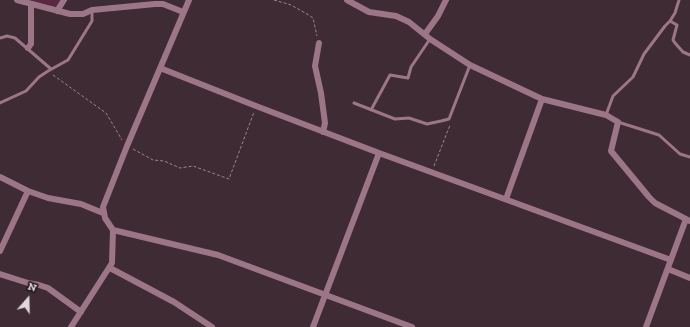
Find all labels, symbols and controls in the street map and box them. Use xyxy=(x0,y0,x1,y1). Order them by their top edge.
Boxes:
north arrow xyxy=(8,279,48,319)
text: N xyxy=(26,280,38,295)

